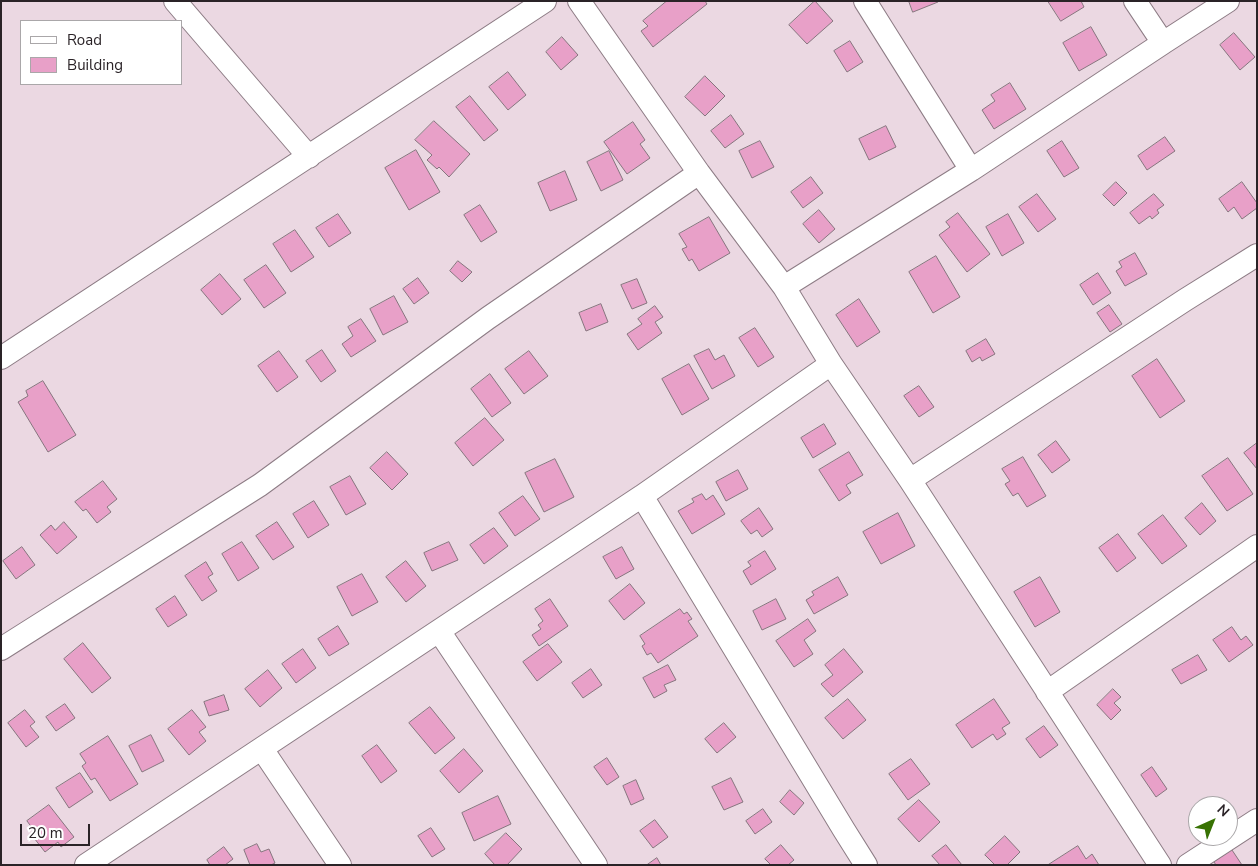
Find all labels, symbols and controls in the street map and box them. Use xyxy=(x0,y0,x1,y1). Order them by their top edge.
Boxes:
legend xyxy=(20,20,182,85)
text: Road xyxy=(67,30,102,50)
text: Building xyxy=(67,55,123,75)
north arrow xyxy=(1188,796,1238,846)
text: N xyxy=(1213,800,1233,821)
scale bar xyxy=(22,814,92,846)
text: 20 m xyxy=(28,823,63,843)

